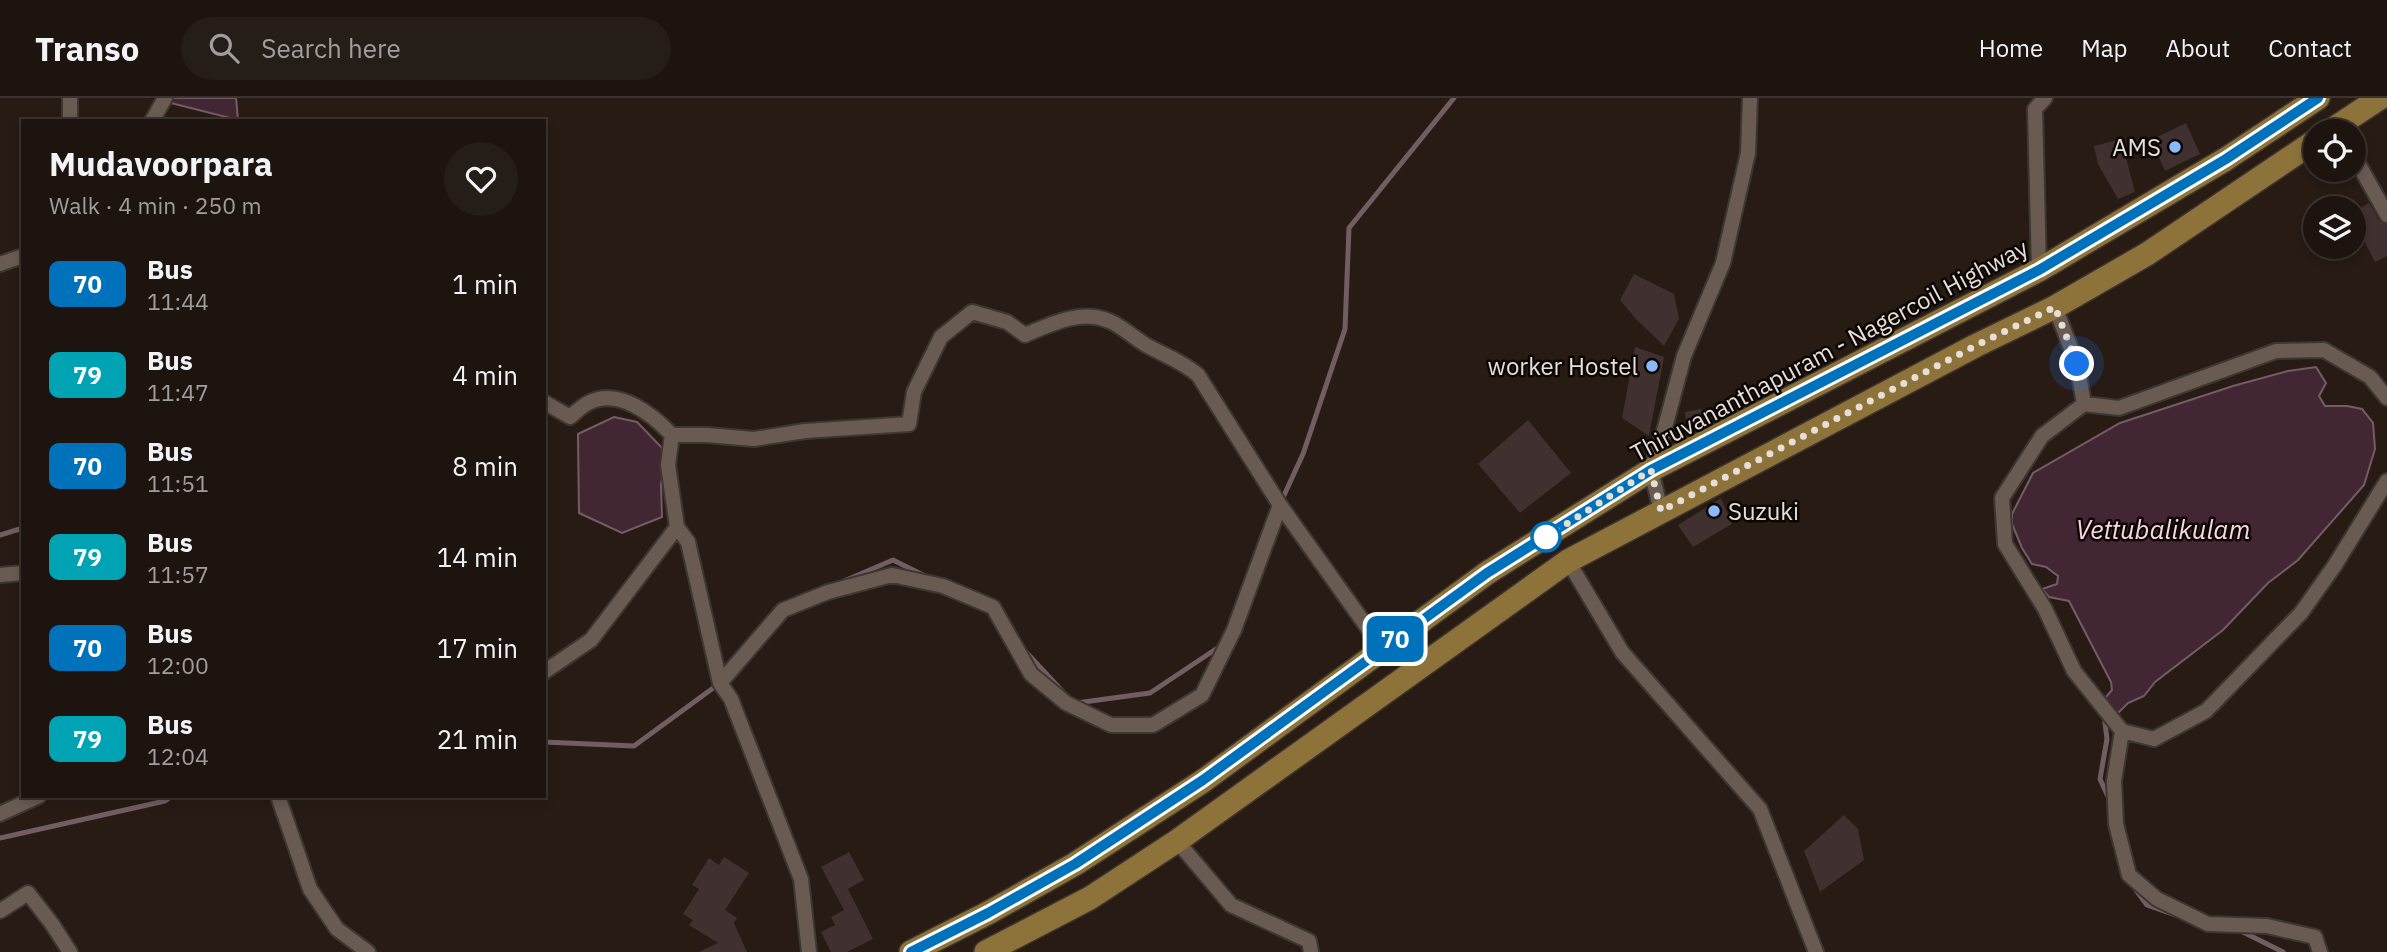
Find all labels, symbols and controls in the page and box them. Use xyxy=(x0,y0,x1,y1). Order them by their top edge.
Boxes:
search box xyxy=(181,17,671,80)
text: Transo xyxy=(35,27,139,70)
icon: search xyxy=(205,29,243,67)
text: Search here xyxy=(261,31,401,65)
text: Home xyxy=(1979,32,2043,64)
text: Map xyxy=(2081,32,2127,64)
text: About xyxy=(2165,32,2230,64)
text: Contact xyxy=(2268,32,2352,64)
map controls xyxy=(2303,119,2366,259)
button: locate xyxy=(2303,119,2366,182)
place label: AMS xyxy=(2112,131,2161,163)
marker: AMS xyxy=(2167,139,2183,155)
text: Mudavoorpara xyxy=(49,142,273,185)
button: heart xyxy=(444,142,518,216)
text: Walk · 4 min · 250 m xyxy=(49,190,262,220)
button: layers xyxy=(2303,196,2366,259)
street label: Thiruvananthapuram - Nagercoil Highway xyxy=(1625,231,2033,469)
text: Bus xyxy=(147,252,193,286)
text: 1 min xyxy=(452,267,518,301)
text: 70 xyxy=(73,268,102,300)
text: 11:44 xyxy=(147,286,209,316)
text: Bus xyxy=(147,343,193,377)
your location xyxy=(2059,346,2094,381)
place label: worker Hostel xyxy=(1488,350,1638,382)
text: 4 min xyxy=(452,358,518,392)
marker: worker Hostel xyxy=(1644,358,1660,374)
text: 79 xyxy=(73,359,102,391)
text: 11:47 xyxy=(147,377,209,407)
text: Bus xyxy=(147,434,193,468)
text: 8 min xyxy=(452,449,518,483)
text: 70 xyxy=(73,450,102,482)
text: 11:51 xyxy=(147,468,209,498)
place label: Suzuki xyxy=(1728,495,1799,527)
marker: Suzuki xyxy=(1706,503,1722,519)
water label: Vettubalikulam xyxy=(2076,512,2250,546)
unlabelled marker xyxy=(1531,522,1561,552)
text: Bus xyxy=(147,525,193,559)
text: 14 min xyxy=(437,540,518,574)
text: 79 xyxy=(73,541,102,573)
text: 11:57 xyxy=(147,559,209,589)
text: Bus xyxy=(147,616,193,650)
line badge: 70 xyxy=(1364,616,1426,662)
text: 70 xyxy=(1381,623,1409,655)
text: 17 min xyxy=(437,631,518,665)
text: 70 xyxy=(73,632,102,664)
text: 12:00 xyxy=(147,650,209,680)
text: Bus xyxy=(147,707,193,741)
text: 21 min xyxy=(437,722,518,756)
text: 79 xyxy=(73,723,102,755)
text: 12:04 xyxy=(147,741,209,771)

